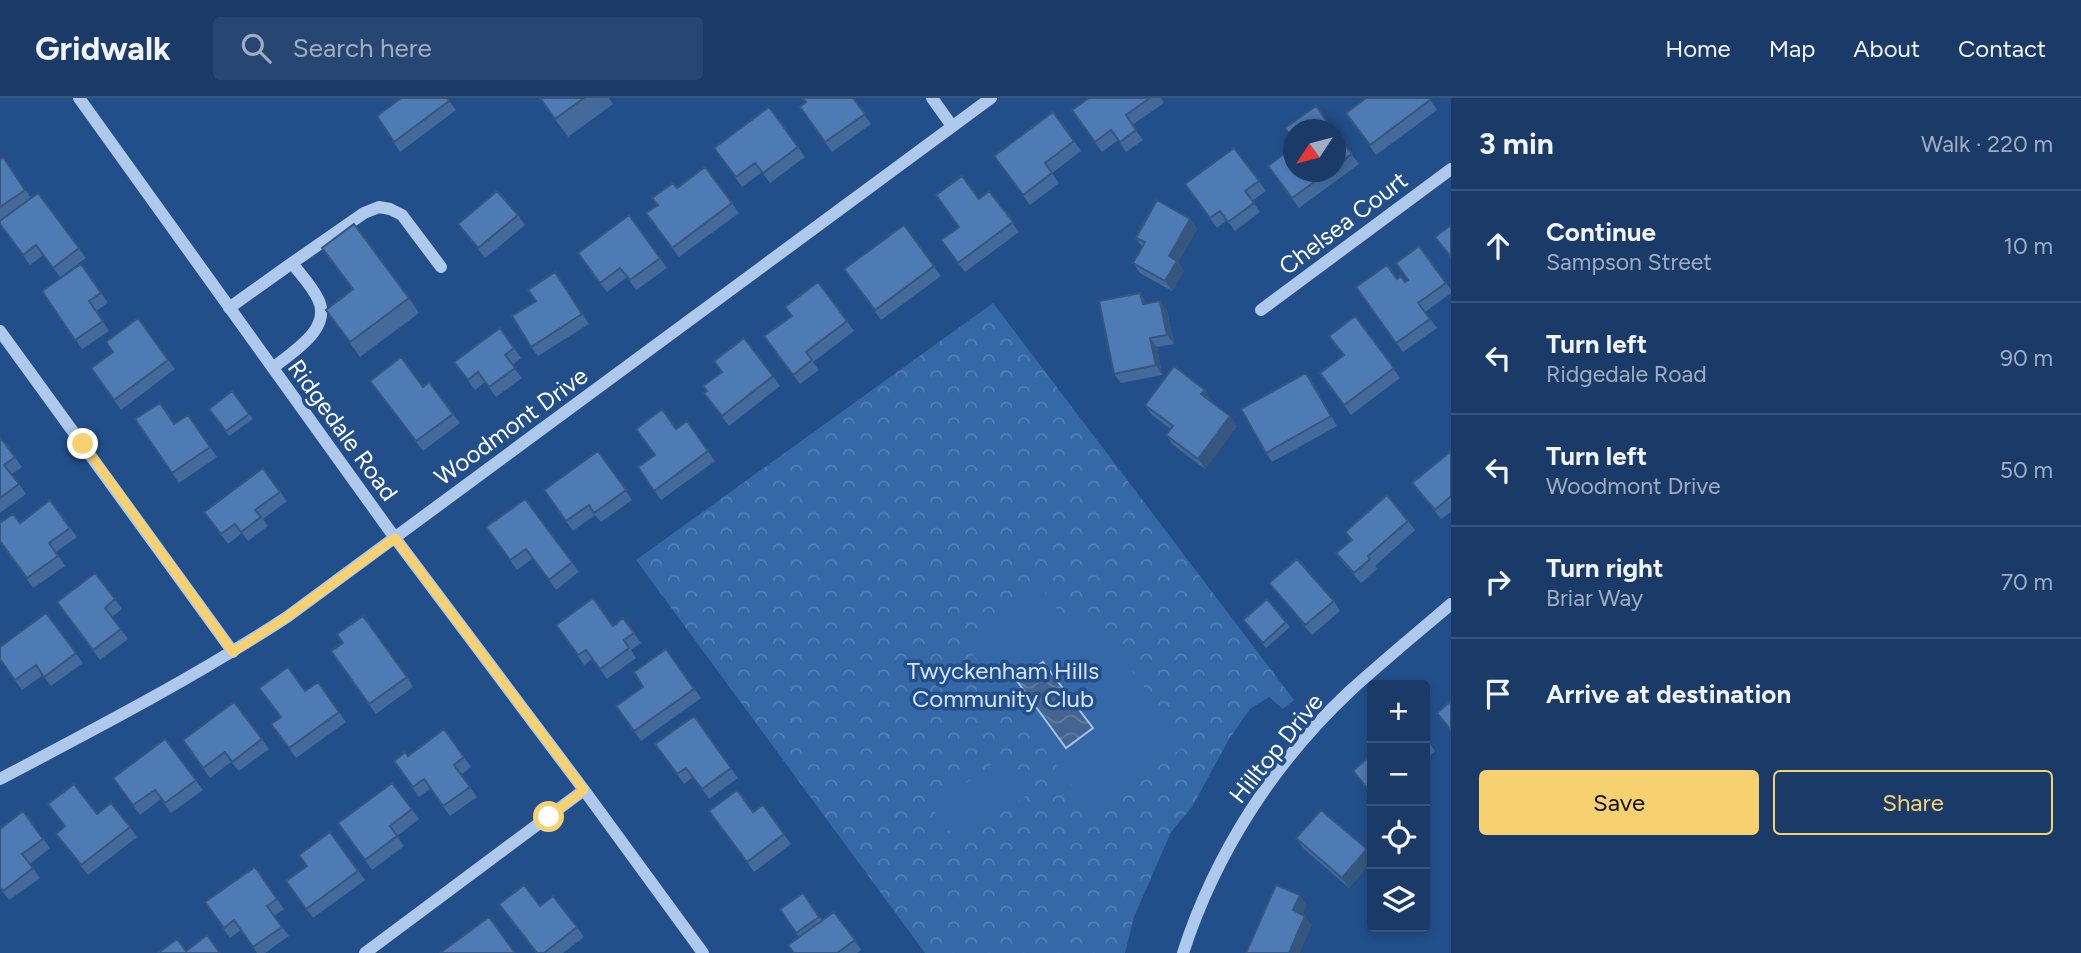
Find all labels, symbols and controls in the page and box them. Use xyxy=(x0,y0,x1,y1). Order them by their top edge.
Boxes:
search box xyxy=(213,17,703,80)
text: Gridwalk xyxy=(35,29,171,68)
icon: search xyxy=(237,29,275,67)
text: Search here xyxy=(293,32,432,64)
text: Home xyxy=(1665,34,1731,63)
text: Map xyxy=(1769,34,1815,63)
text: About xyxy=(1853,34,1920,63)
text: Contact xyxy=(1958,34,2046,63)
north arrow xyxy=(1283,119,1346,182)
text: 3 min xyxy=(1479,125,1554,162)
text: Walk · 220 m xyxy=(1921,130,2053,158)
street label: Chelsea Court xyxy=(1273,165,1413,281)
text: Continue xyxy=(1546,216,1656,248)
icon: ahead xyxy=(1479,227,1517,265)
text: 10 m xyxy=(2004,232,2053,260)
text: Sampson Street xyxy=(1546,248,1712,276)
text: Turn left xyxy=(1546,328,1647,360)
icon: left xyxy=(1479,339,1517,377)
text: 90 m xyxy=(2000,344,2053,372)
street label: Ridgedale Road xyxy=(282,354,404,506)
text: Ridgedale Road xyxy=(1546,360,1707,388)
street label: Woodmont Drive xyxy=(429,361,593,491)
route end xyxy=(67,428,98,459)
text: Turn left xyxy=(1546,440,1647,472)
icon: left xyxy=(1479,451,1517,489)
text: 50 m xyxy=(2000,456,2053,484)
text: Woodmont Drive xyxy=(1546,472,1721,500)
text: Turn right xyxy=(1546,552,1663,584)
icon: right xyxy=(1479,563,1517,601)
text: 70 m xyxy=(2001,568,2053,596)
text: Briar Way xyxy=(1546,584,1643,612)
park label: Twyckenham Hills Community Club xyxy=(907,656,1099,713)
icon: arrive xyxy=(1479,675,1517,713)
text: Arrive at destination xyxy=(1546,678,1791,710)
map controls xyxy=(1367,680,1430,932)
button: + xyxy=(1367,680,1430,743)
street label: Hilltop Drive xyxy=(1223,687,1329,809)
button: − xyxy=(1367,743,1430,806)
button: Save xyxy=(1479,770,1759,835)
button: Share xyxy=(1773,770,2053,835)
route start xyxy=(533,801,564,832)
button: locate xyxy=(1367,806,1430,869)
button: layers xyxy=(1367,869,1430,932)

